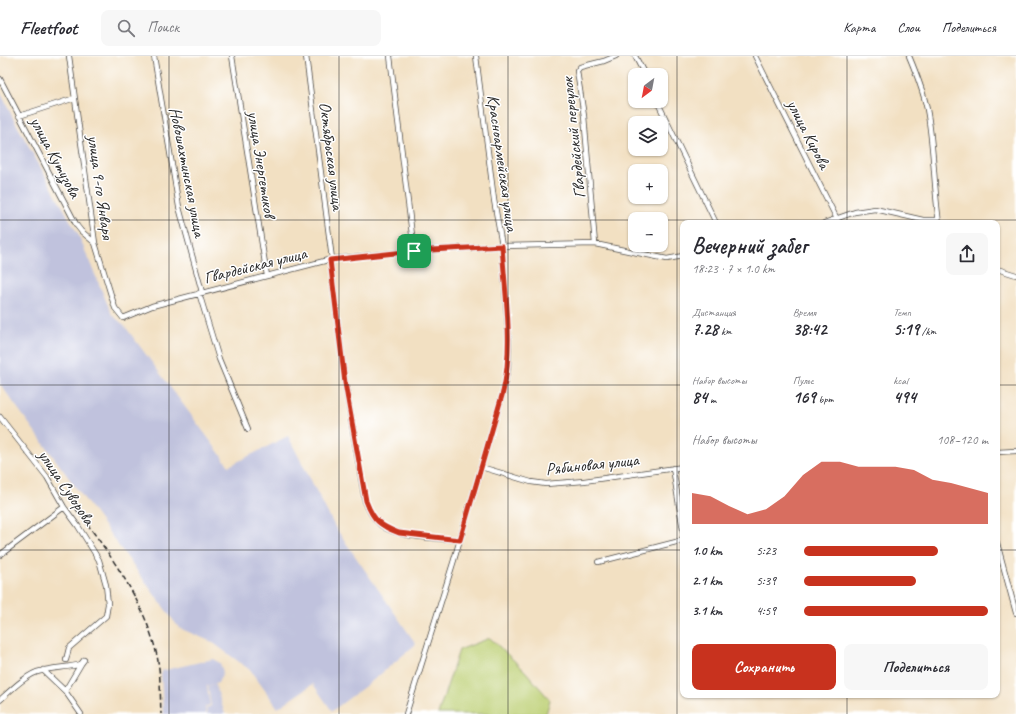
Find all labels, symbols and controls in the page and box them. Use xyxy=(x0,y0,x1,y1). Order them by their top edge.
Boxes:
search box xyxy=(101,10,381,46)
text: Fleetfoot xyxy=(20,16,77,40)
icon: search xyxy=(115,17,137,39)
text: Поиск xyxy=(147,18,179,37)
text: Карта xyxy=(843,19,875,36)
text: Слои xyxy=(897,19,920,36)
text: Поделиться xyxy=(942,19,996,36)
north arrow xyxy=(628,68,668,108)
map controls xyxy=(628,68,668,252)
street label: Гвардейский переулок xyxy=(557,75,590,199)
street label: Красноармейская улица xyxy=(483,93,523,234)
street label: улица Кирова xyxy=(782,95,836,174)
street label: Октябрьская улица xyxy=(314,101,349,213)
street label: Новошахтинская улица xyxy=(165,105,211,241)
street label: улица Энергетиков xyxy=(243,109,281,222)
street label: улица Кутузова xyxy=(24,112,86,203)
button: layers xyxy=(628,116,668,156)
street label: улица 9-го Января xyxy=(83,133,118,242)
button: + xyxy=(628,164,668,204)
button: − xyxy=(628,212,668,252)
text: Вечерний забег xyxy=(692,232,807,260)
button: share xyxy=(946,233,988,275)
pin xyxy=(397,234,431,268)
icon: arrive xyxy=(403,240,425,262)
street label: Гвардейская улица xyxy=(202,242,310,288)
text: 18:23 · 7 × 1.0 km xyxy=(692,261,775,277)
text: Дистанция xyxy=(692,305,736,319)
text: Время xyxy=(793,305,816,319)
text: Темп xyxy=(893,305,911,319)
text: 7.28 xyxy=(692,319,718,340)
text: 38:42 xyxy=(793,319,827,340)
text: 5:19 xyxy=(893,319,919,340)
text: km xyxy=(718,324,732,338)
text: /km xyxy=(919,324,936,338)
text: Набор высоты xyxy=(692,373,747,387)
text: Пульс xyxy=(793,373,814,387)
text: kcal xyxy=(893,373,908,387)
text: 84 xyxy=(692,387,707,408)
text: 169 xyxy=(793,387,816,408)
text: 494 xyxy=(893,387,916,408)
text: m xyxy=(707,392,716,406)
text: bpm xyxy=(816,392,834,406)
text: Набор высоты xyxy=(692,432,757,448)
text: 108–120 m xyxy=(937,432,988,448)
street label: улица Суворова xyxy=(33,445,100,530)
street label: Рябиновая улица xyxy=(545,449,641,480)
text: 1.0 km xyxy=(692,543,722,559)
text: 5:23 xyxy=(756,543,776,559)
text: 2.1 km xyxy=(692,573,722,589)
text: 5:39 xyxy=(756,573,776,589)
text: 3.1 km xyxy=(692,603,722,619)
text: 4:59 xyxy=(756,603,776,619)
button: Сохранить xyxy=(692,644,836,690)
button: Поделиться xyxy=(844,644,988,690)

